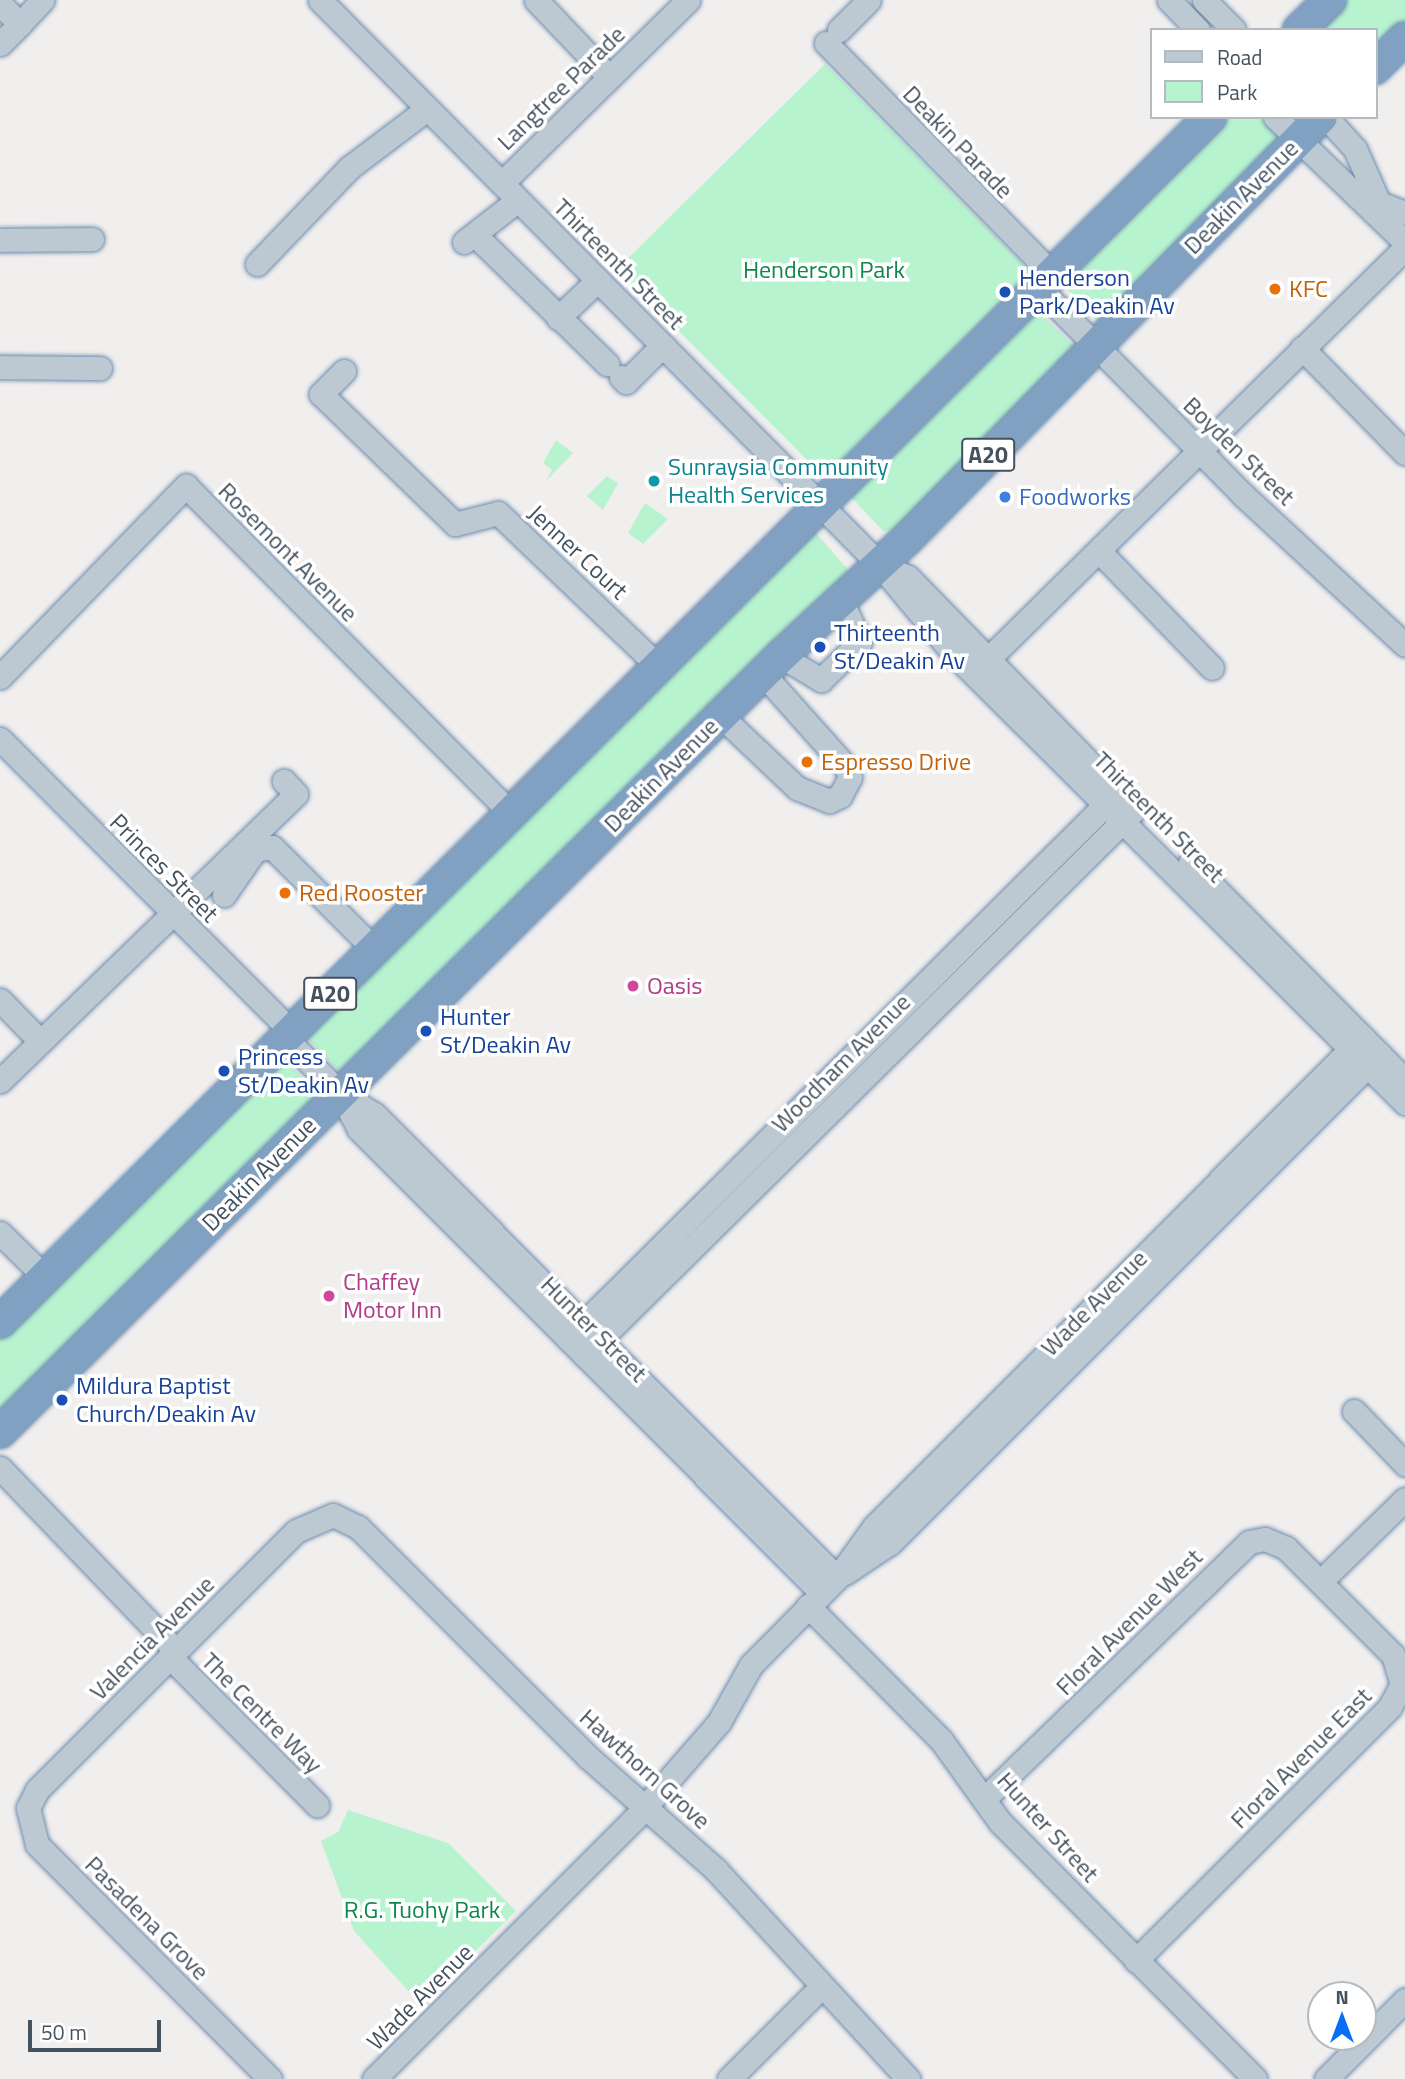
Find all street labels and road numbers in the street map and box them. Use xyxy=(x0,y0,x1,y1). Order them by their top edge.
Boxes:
street label: Langtree Parade xyxy=(491,20,631,156)
street label: Deakin Parade xyxy=(897,80,1019,204)
street label: Deakin Avenue xyxy=(1178,134,1304,260)
street label: Thirteenth Street xyxy=(548,193,690,335)
street label: Boyden Street xyxy=(1177,391,1301,511)
road number: A20 xyxy=(960,436,1016,475)
street label: Rosemont Avenue xyxy=(212,476,364,628)
street label: Jenner Court xyxy=(522,499,634,605)
street label: Deakin Avenue xyxy=(598,712,724,838)
street label: Thirteenth Street xyxy=(1088,746,1230,888)
street label: Princes Street xyxy=(104,808,224,928)
road number: A20 xyxy=(302,974,358,1014)
street label: Woodham Avenue xyxy=(766,988,916,1138)
street label: Deakin Avenue xyxy=(196,1111,322,1237)
street label: Wade Avenue xyxy=(1035,1244,1153,1362)
street label: Hunter Street xyxy=(535,1270,653,1388)
street label: Floral Avenue West xyxy=(1050,1543,1208,1701)
street label: Valencia Avenue xyxy=(84,1570,220,1706)
street label: The Centre Way xyxy=(196,1647,328,1779)
street label: Floral Avenue East xyxy=(1225,1682,1377,1834)
street label: Hawthorn Grove xyxy=(574,1703,716,1835)
street label: Hunter Street xyxy=(991,1766,1105,1888)
street label: Pasadena Grove xyxy=(79,1850,215,1986)
street label: Wade Avenue xyxy=(361,1938,479,2056)

